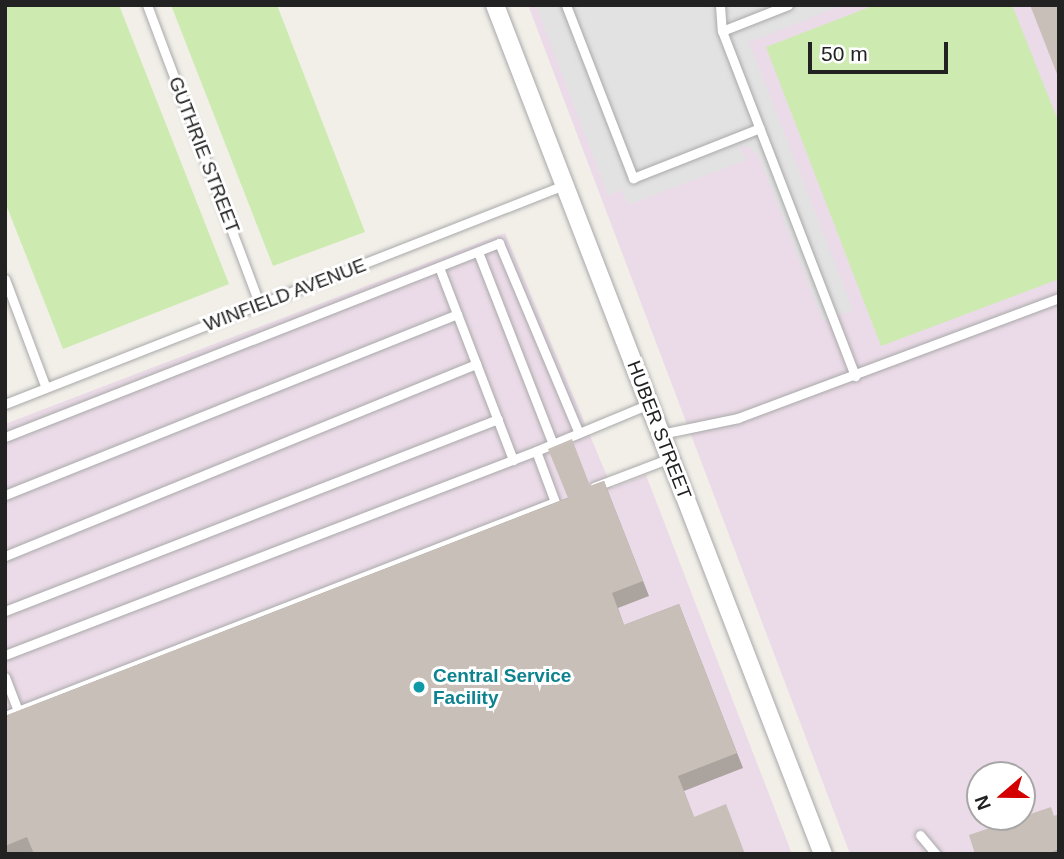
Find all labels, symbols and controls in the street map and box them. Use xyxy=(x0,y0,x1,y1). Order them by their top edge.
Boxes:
scale bar xyxy=(812,28,952,72)
text: 50 m xyxy=(821,42,868,65)
street label: GUTHRIE STREET xyxy=(164,74,244,236)
street label: WINFIELD AVENUE xyxy=(200,253,370,337)
street label: HUBER STREET xyxy=(622,357,696,503)
place label: Central Service Facility xyxy=(433,665,571,709)
marker: Central Service Facility xyxy=(411,679,427,695)
north arrow xyxy=(966,761,1036,831)
text: N xyxy=(970,793,995,813)

